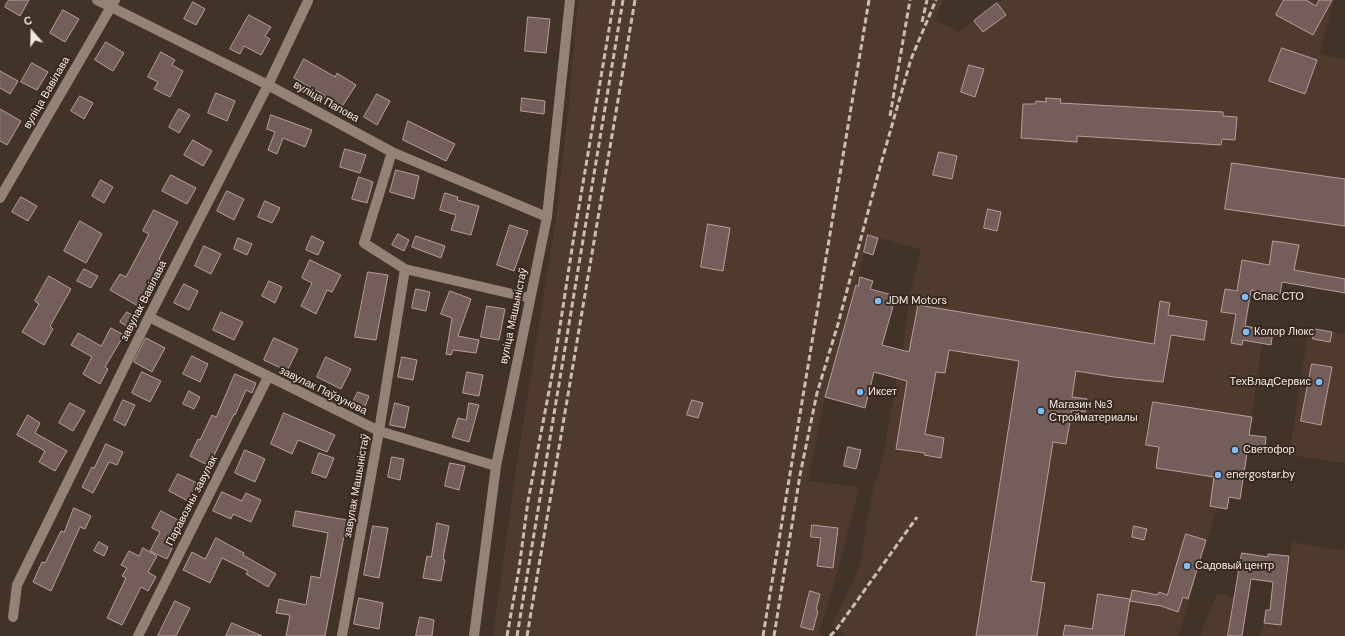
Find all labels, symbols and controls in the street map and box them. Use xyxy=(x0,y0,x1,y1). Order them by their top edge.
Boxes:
north arrow xyxy=(12,12,52,52)
text: С xyxy=(22,13,34,29)
street label: вуліца Вавілава xyxy=(21,55,73,131)
street label: вуліца Папова xyxy=(291,79,361,125)
street label: завулак Вавілава xyxy=(118,259,170,343)
street label: вуліца Машыністаў xyxy=(497,267,531,365)
place label: Спас СТО xyxy=(1253,290,1304,304)
marker: Спас СТО xyxy=(1240,292,1250,302)
place label: JDM Motors xyxy=(886,294,947,308)
marker: JDM Motors xyxy=(873,296,883,306)
place label: Колор Люкс xyxy=(1254,325,1314,339)
marker: Колор Люкс xyxy=(1241,327,1251,337)
street label: завулак Паўзунова xyxy=(277,364,369,418)
place label: ТехВладСервис xyxy=(1230,375,1311,389)
marker: ТехВладСервис xyxy=(1314,377,1324,387)
place label: Иксет xyxy=(868,385,897,399)
marker: Иксет xyxy=(855,387,865,397)
place label: Магазин №3 Стройматериалы xyxy=(1049,398,1138,424)
marker: Магазин №3 Стройматериалы xyxy=(1036,406,1046,416)
street label: завулак Машыністаў xyxy=(341,433,373,539)
place label: Светофор xyxy=(1243,443,1295,457)
marker: Светофор xyxy=(1230,445,1240,455)
street label: Паравозны завулак xyxy=(164,454,220,548)
place label: energostar.by xyxy=(1226,468,1295,482)
marker: energostar.by xyxy=(1213,470,1223,480)
place label: Садовый центр xyxy=(1195,559,1274,573)
marker: Садовый центр xyxy=(1182,561,1192,571)

